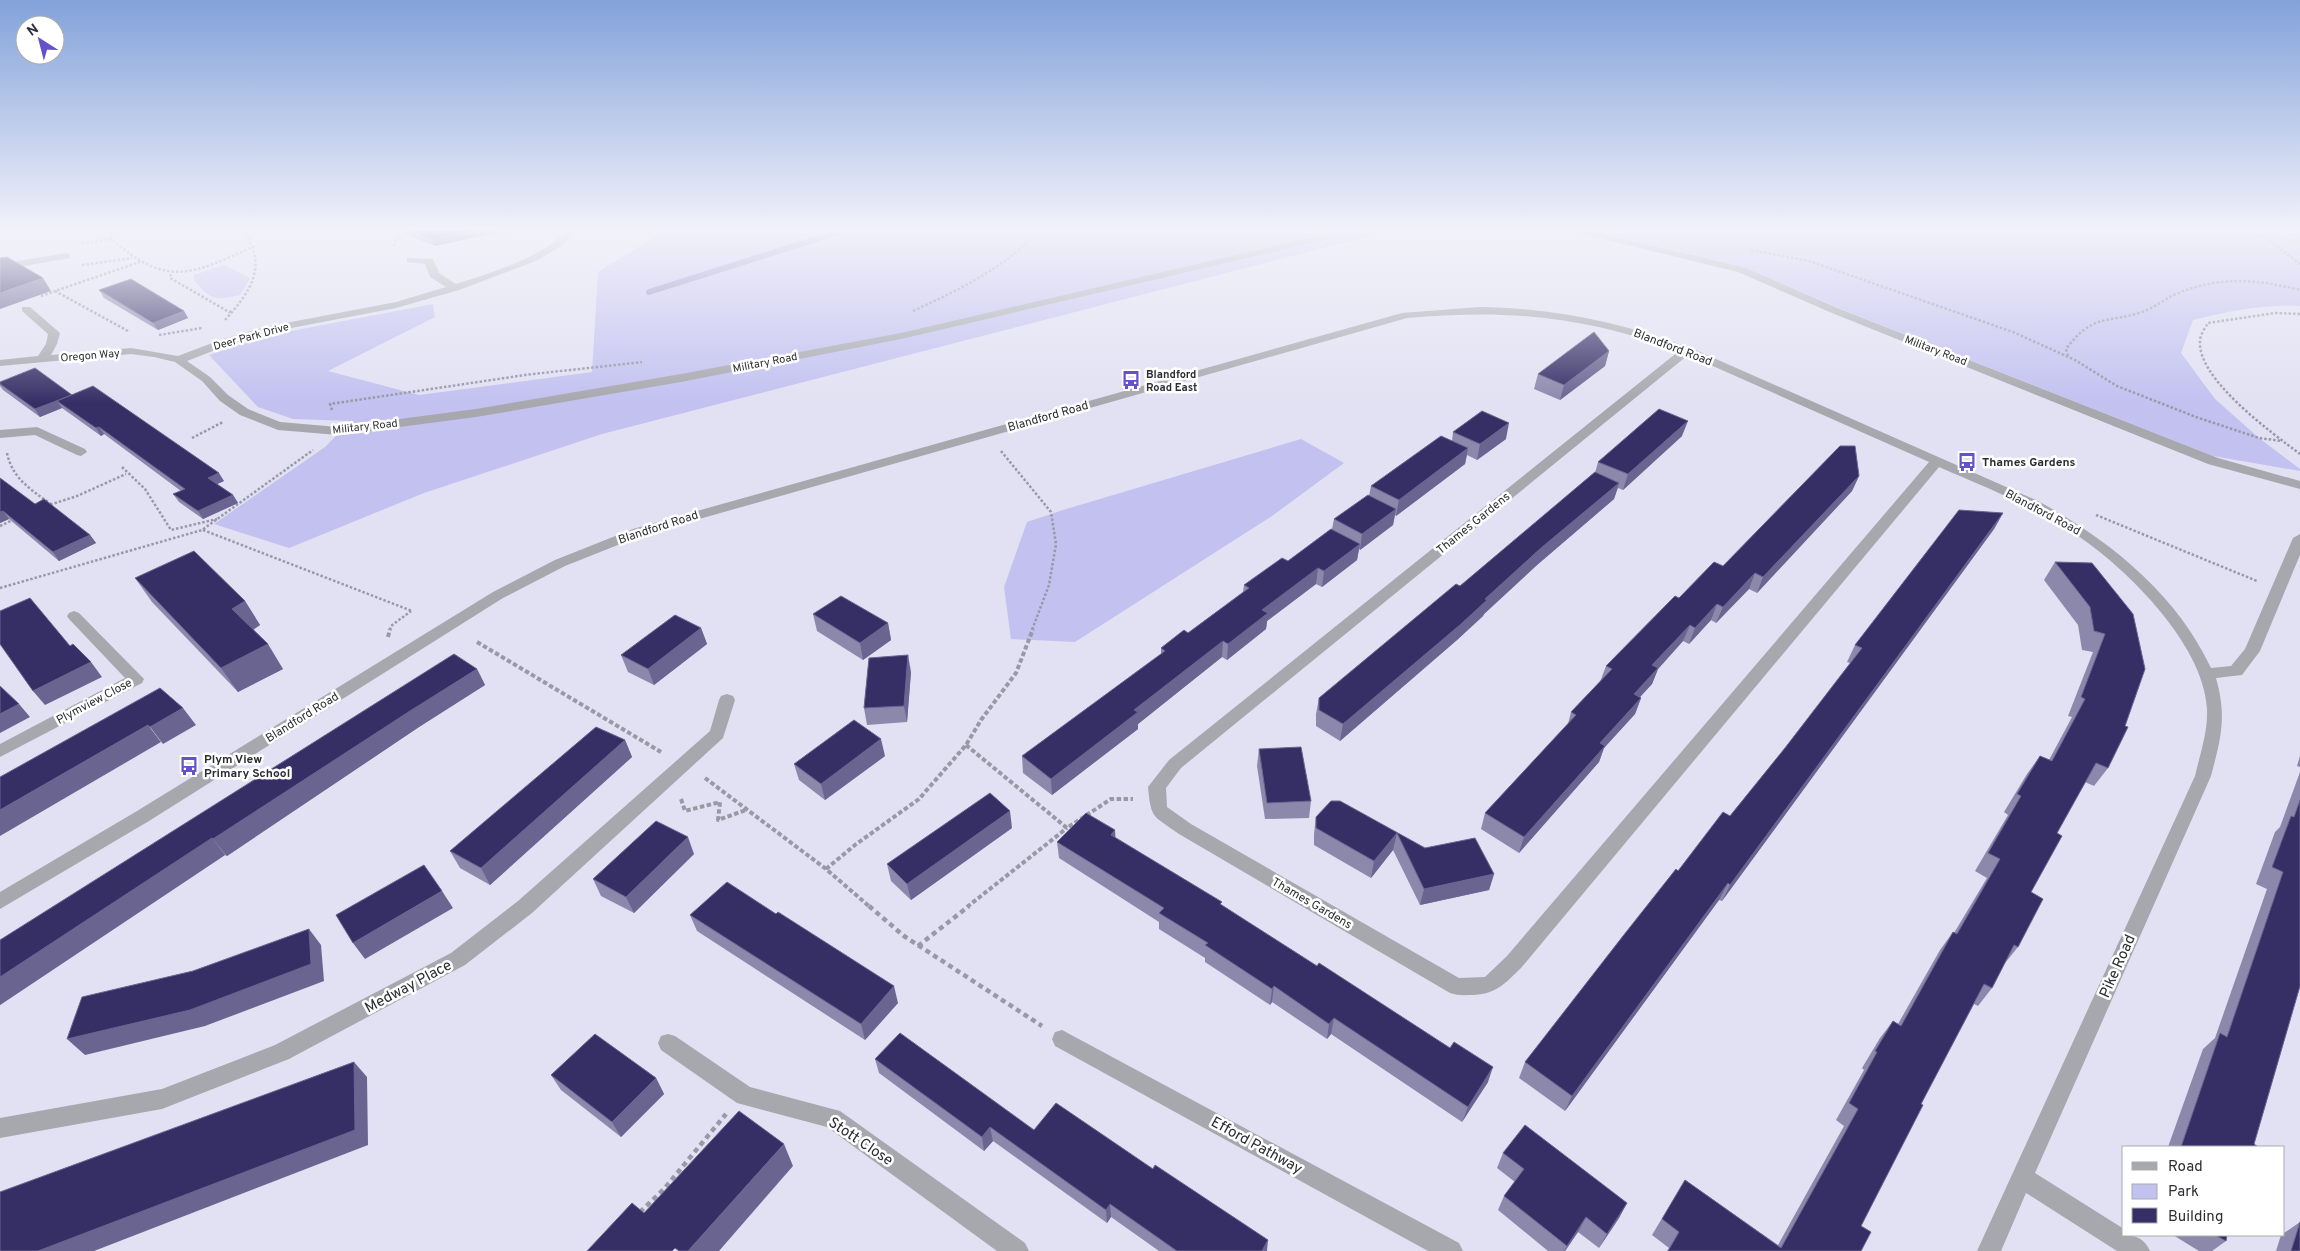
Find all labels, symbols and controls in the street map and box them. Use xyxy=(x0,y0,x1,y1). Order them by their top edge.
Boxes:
north arrow xyxy=(15,15,65,65)
text: N xyxy=(24,21,42,41)
street label: Deer Park Drive xyxy=(212,320,291,354)
street label: Blandford Road xyxy=(1631,326,1714,370)
street label: Military Road xyxy=(1903,333,1969,369)
street label: Oregon Way xyxy=(60,346,121,366)
street label: Military Road xyxy=(732,350,799,376)
place label: Blandford Road East xyxy=(1146,368,1197,395)
bus stop icon: Blandford Road East xyxy=(1120,369,1142,391)
street label: Blandford Road xyxy=(1006,398,1090,436)
street label: Military Road xyxy=(332,417,398,437)
bus stop icon: Thames Gardens xyxy=(1956,451,1978,473)
place label: Thames Gardens xyxy=(1982,455,2076,471)
street label: Blandford Road xyxy=(2002,486,2083,539)
street label: Thames Gardens xyxy=(1434,489,1514,558)
street label: Blandford Road xyxy=(616,507,700,548)
street label: Plymview Close xyxy=(54,675,135,729)
street label: Blandford Road xyxy=(263,689,342,747)
place label: Plym View Primary School xyxy=(204,752,290,782)
bus stop icon: Plym View Primary School xyxy=(178,755,200,777)
street label: Thames Gardens xyxy=(1268,874,1355,933)
street label: Pike Road xyxy=(2096,932,2141,1001)
street label: Medway Place xyxy=(362,956,456,1018)
street label: Efford Pathway xyxy=(1207,1113,1305,1179)
street label: Stott Close xyxy=(824,1114,896,1171)
legend xyxy=(2122,1146,2285,1236)
text: Road xyxy=(2168,1158,2203,1177)
text: Park xyxy=(2168,1183,2199,1202)
text: Building xyxy=(2168,1208,2223,1227)

